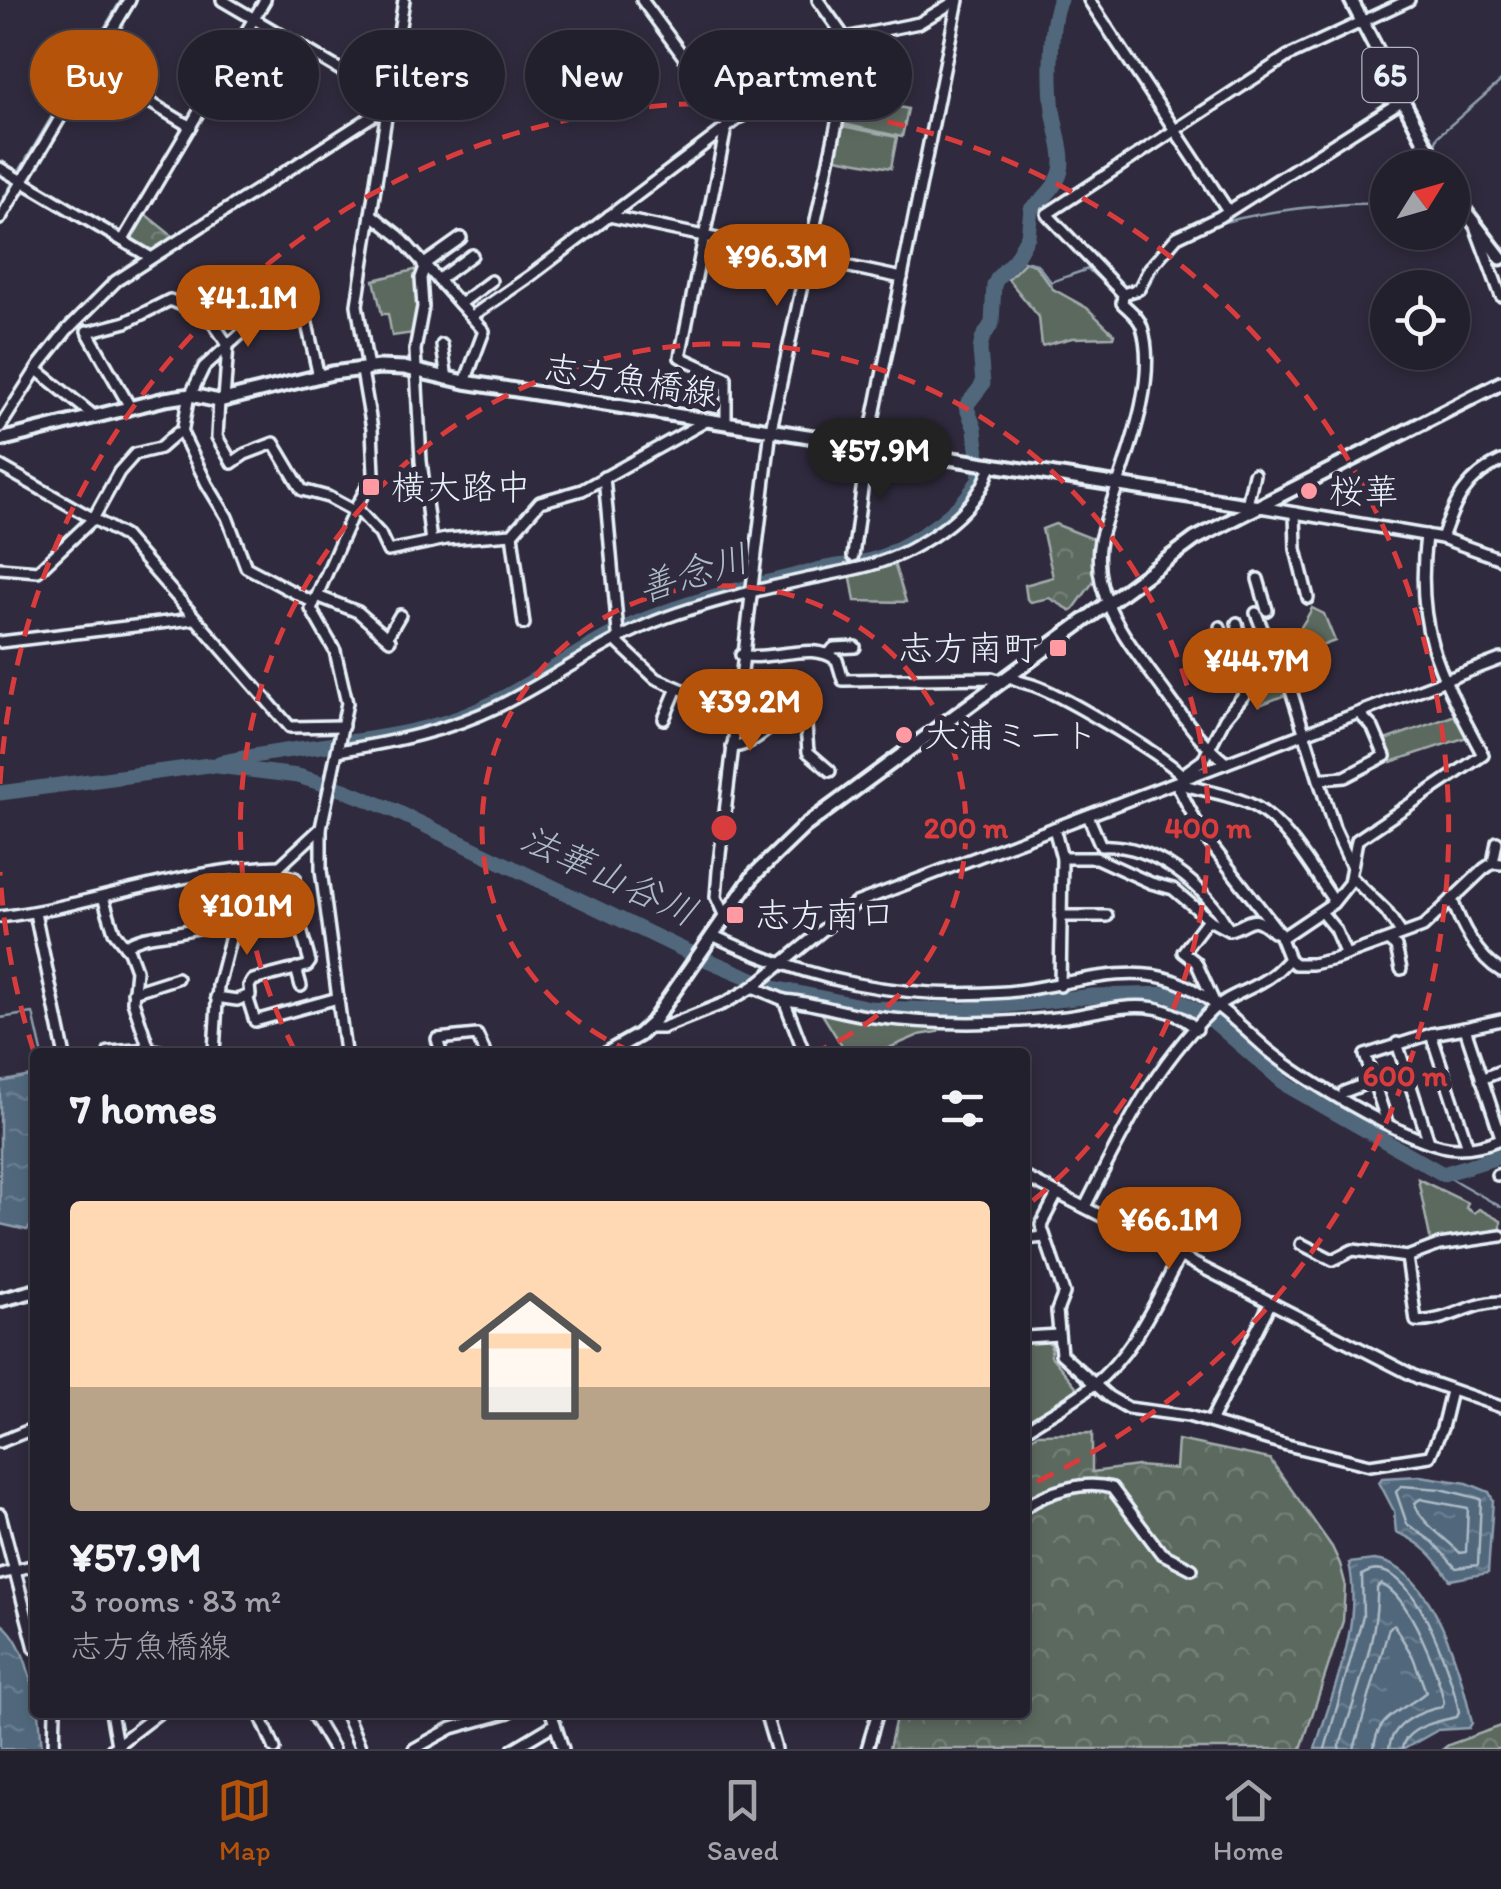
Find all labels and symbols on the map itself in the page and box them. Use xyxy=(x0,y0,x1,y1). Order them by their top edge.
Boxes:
road number: 65 xyxy=(1362,48,1418,102)
north arrow xyxy=(1370,150,1470,250)
pin: ¥96.3M xyxy=(696,224,858,309)
pin: ¥41.1M xyxy=(167,265,329,350)
street label: 志方魚橋線 xyxy=(541,346,721,414)
pin: ¥57.9M xyxy=(799,418,961,503)
place label: 横大路中 xyxy=(391,466,531,508)
place label: 桜華 xyxy=(1329,470,1399,512)
marker: 横大路中 xyxy=(360,476,382,498)
marker: 桜華 xyxy=(1298,480,1320,502)
water label: 善念川 xyxy=(632,534,754,612)
place label: 志方南町 xyxy=(898,627,1038,669)
pin: ¥44.7M xyxy=(1176,628,1338,713)
marker: 志方南町 xyxy=(1047,637,1069,659)
pin: ¥39.2M xyxy=(669,669,831,754)
place label: 大浦ミート xyxy=(924,714,1098,756)
marker: 大浦ミート xyxy=(893,724,915,746)
text: 200 m xyxy=(924,809,1009,846)
text: 400 m xyxy=(1165,809,1252,846)
centre of rings xyxy=(706,810,742,846)
water label: 法華山谷川 xyxy=(513,814,705,936)
pin: ¥101M xyxy=(177,873,317,958)
place label: 志方南口 xyxy=(755,894,895,936)
marker: 志方南口 xyxy=(724,904,746,926)
text: 600 m xyxy=(1363,1057,1448,1094)
pin: ¥66.1M xyxy=(1088,1187,1250,1272)

